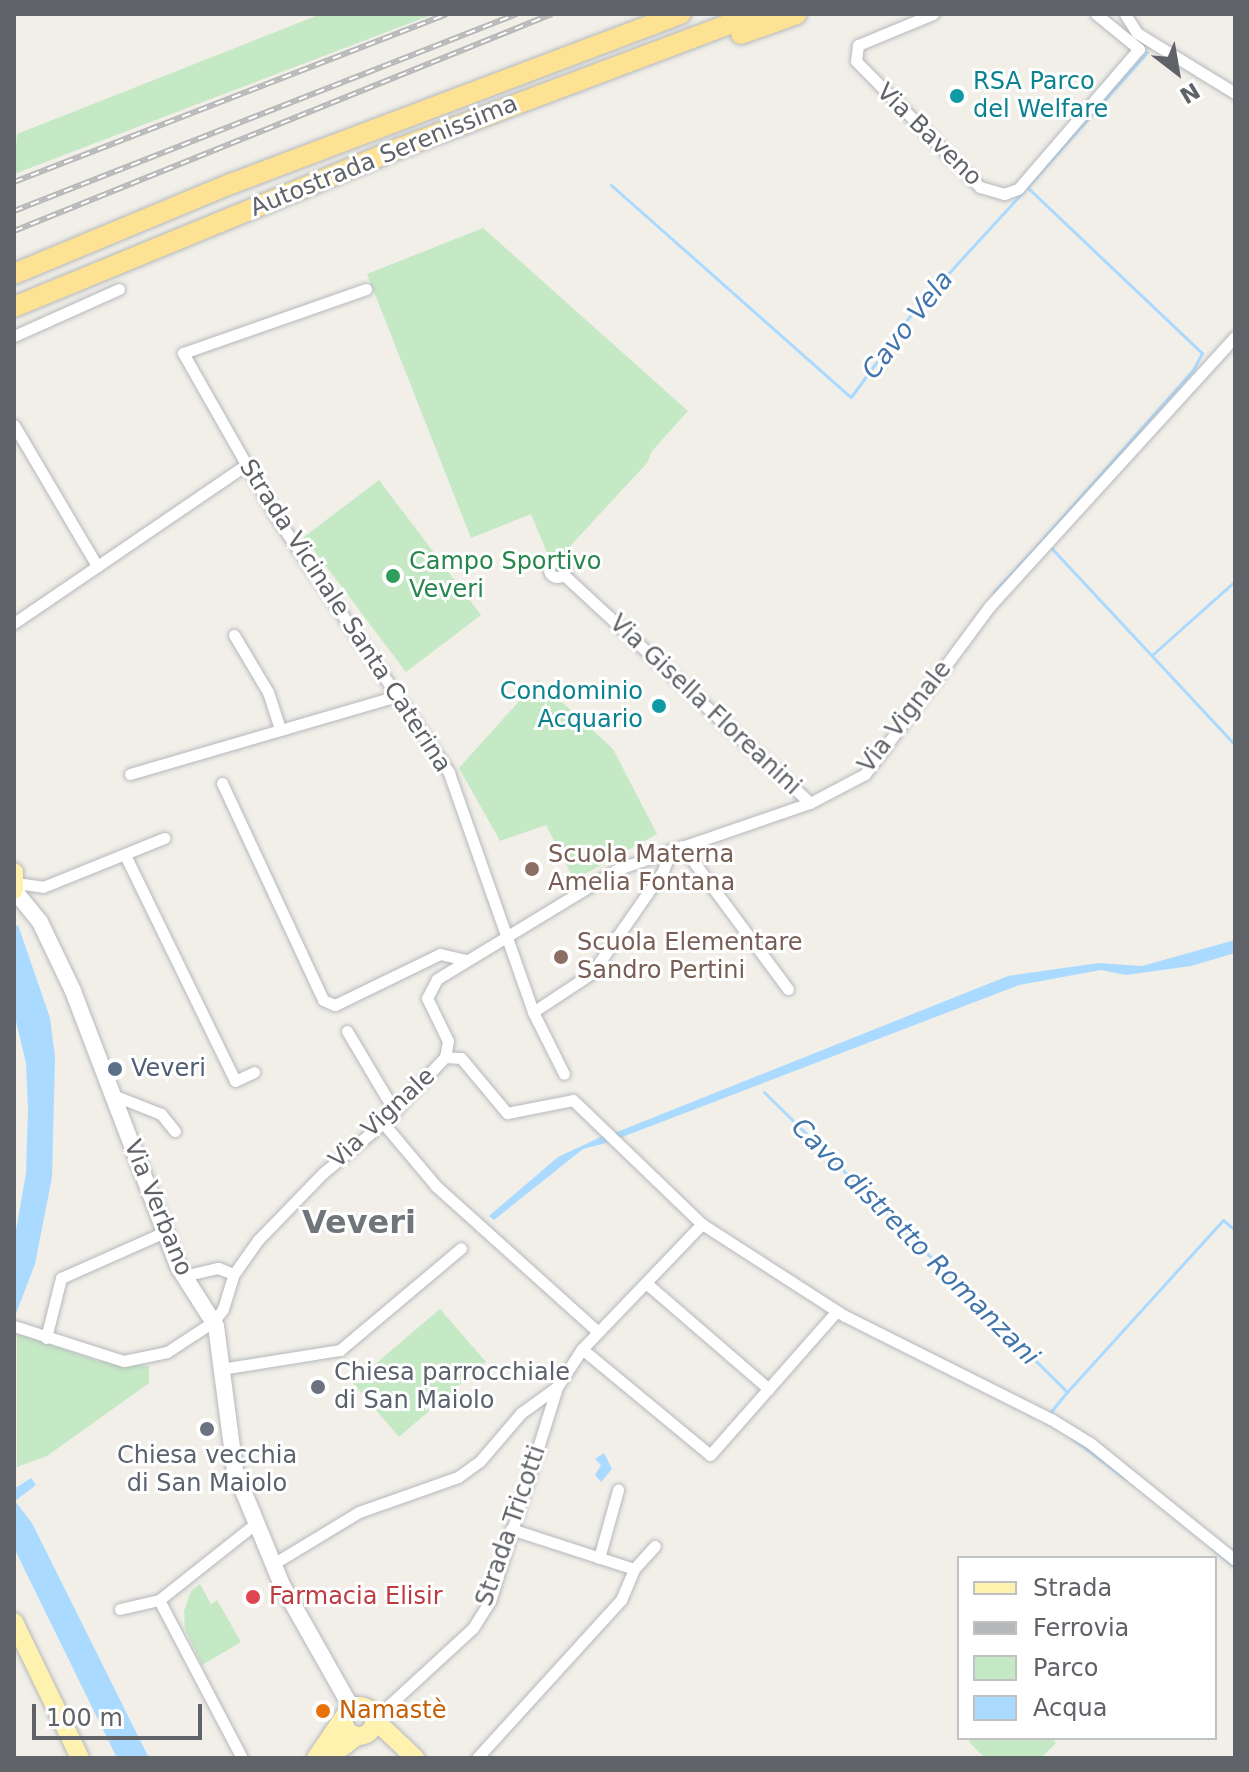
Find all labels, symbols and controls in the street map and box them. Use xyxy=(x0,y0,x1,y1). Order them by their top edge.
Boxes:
north arrow xyxy=(1137,32,1217,112)
place label: RSA Parco del Welfare xyxy=(973,68,1108,124)
street label: Via Baveno xyxy=(870,78,988,192)
text: N xyxy=(1175,78,1204,108)
marker: RSA Parco del Welfare xyxy=(948,87,966,105)
street label: Autostrada Serenissima xyxy=(246,89,522,223)
water label: Cavo Vela xyxy=(856,265,960,385)
street label: Strada Vicinale Santa Caterina xyxy=(233,454,457,778)
place label: Campo Sportivo Veveri xyxy=(409,548,601,604)
marker: Campo Sportivo Veveri xyxy=(384,567,402,585)
street label: Via Gisella Floreanini xyxy=(603,609,807,801)
street label: Via Vignale xyxy=(852,655,958,779)
place label: Condominio Acquario xyxy=(500,678,643,734)
marker: Condominio Acquario xyxy=(650,697,668,715)
place label: Scuola Materna Amelia Fontana xyxy=(548,841,735,897)
marker: Scuola Materna Amelia Fontana xyxy=(523,860,541,878)
place label: Scuola Elementare Sandro Pertini xyxy=(577,929,803,985)
marker: Scuola Elementare Sandro Pertini xyxy=(552,948,570,966)
place label: Veveri xyxy=(131,1055,206,1083)
marker: Veveri xyxy=(106,1060,124,1078)
street label: Via Vignale xyxy=(323,1062,441,1174)
water label: Cavo distretto Romanzani xyxy=(785,1112,1045,1372)
street label: Via Verbano xyxy=(118,1136,198,1280)
district label: Veveri xyxy=(302,1203,416,1241)
place label: Chiesa parrocchiale di San Maiolo xyxy=(334,1359,570,1415)
marker: Chiesa parrocchiale di San Maiolo xyxy=(309,1378,327,1396)
marker: Chiesa vecchia di San Maiolo xyxy=(198,1420,216,1438)
place label: Chiesa vecchia di San Maiolo xyxy=(117,1442,297,1498)
street label: Strada Tricotti xyxy=(470,1442,552,1610)
legend xyxy=(957,1556,1217,1740)
text: Strada xyxy=(1033,1574,1112,1602)
place label: Farmacia Elisir xyxy=(269,1583,443,1611)
marker: Farmacia Elisir xyxy=(244,1588,262,1606)
text: Ferrovia xyxy=(1033,1614,1129,1642)
text: Parco xyxy=(1033,1654,1098,1682)
scale bar xyxy=(36,1688,206,1738)
text: Acqua xyxy=(1033,1694,1107,1722)
place label: Namastè xyxy=(339,1697,446,1725)
marker: Namastè xyxy=(314,1702,332,1720)
text: 100 m xyxy=(46,1704,123,1732)

